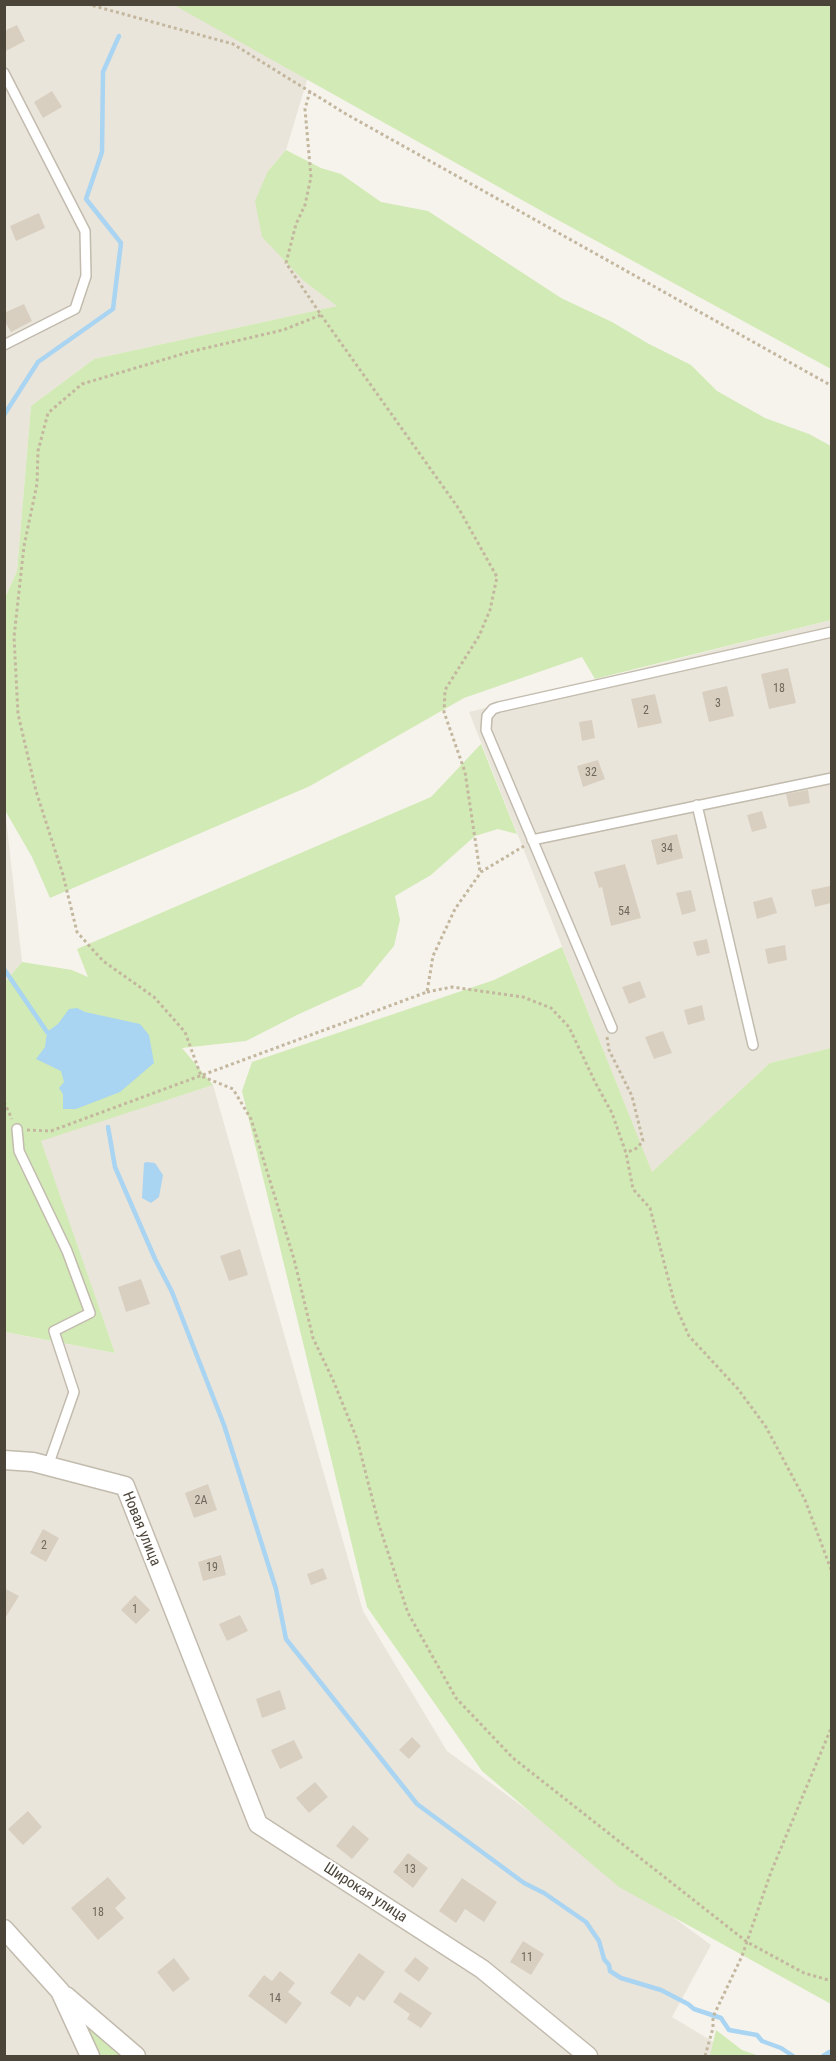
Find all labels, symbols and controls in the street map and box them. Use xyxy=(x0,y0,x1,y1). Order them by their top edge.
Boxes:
house number: 18 xyxy=(773,682,785,696)
house number: 3 xyxy=(715,697,721,711)
house number: 2 xyxy=(643,704,649,718)
house number: 32 xyxy=(585,766,597,780)
house number: 34 xyxy=(661,842,673,856)
house number: 54 xyxy=(618,905,630,919)
street label: Новая улица xyxy=(118,1489,164,1569)
house number: 2А xyxy=(195,1494,207,1508)
house number: 2 xyxy=(41,1539,47,1553)
house number: 19 xyxy=(206,1561,218,1575)
house number: 1 xyxy=(132,1603,138,1617)
street label: Широкая улица xyxy=(320,1859,410,1927)
house number: 13 xyxy=(404,1863,416,1877)
house number: 18 xyxy=(92,1906,104,1920)
house number: 11 xyxy=(521,1951,533,1965)
house number: 14 xyxy=(269,1992,281,2006)

